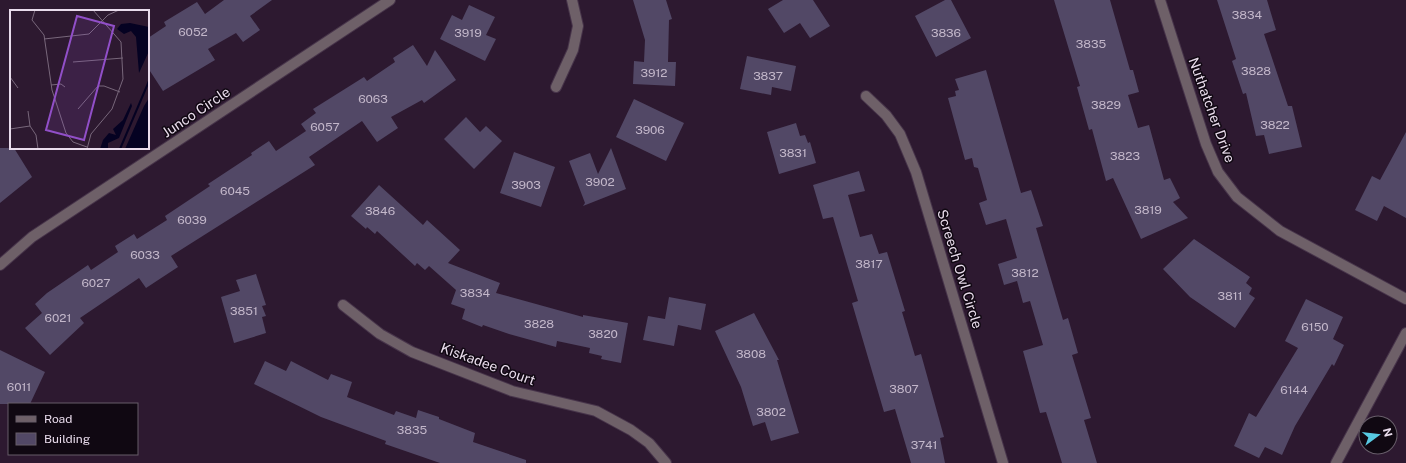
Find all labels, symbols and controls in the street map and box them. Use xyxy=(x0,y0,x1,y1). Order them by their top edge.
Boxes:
house number: 3834 xyxy=(1232,8,1263,22)
inset map xyxy=(10,10,149,149)
house number: 6052 xyxy=(178,25,208,39)
house number: 3919 xyxy=(454,26,482,40)
house number: 3836 xyxy=(931,26,961,40)
house number: 3835 xyxy=(1076,37,1107,51)
street label: Nuthatcher Drive xyxy=(1186,55,1238,165)
house number: 3828 xyxy=(1241,64,1271,78)
house number: 3912 xyxy=(640,66,668,80)
house number: 3837 xyxy=(753,69,783,83)
street label: Junco Circle xyxy=(159,83,233,141)
house number: 6063 xyxy=(358,92,388,106)
house number: 3829 xyxy=(1091,98,1121,112)
house number: 3822 xyxy=(1260,118,1290,132)
house number: 6057 xyxy=(310,120,340,134)
house number: 3906 xyxy=(635,123,665,137)
house number: 3831 xyxy=(779,146,807,160)
house number: 3823 xyxy=(1110,149,1140,163)
house number: 3902 xyxy=(585,175,615,189)
house number: 3903 xyxy=(511,178,541,192)
house number: 6045 xyxy=(220,184,250,198)
house number: 3819 xyxy=(1134,203,1162,217)
house number: 3846 xyxy=(365,204,395,218)
street label: Screech Owl Circle xyxy=(934,207,986,331)
house number: 6039 xyxy=(177,213,207,227)
house number: 6033 xyxy=(130,248,160,262)
house number: 3817 xyxy=(855,257,883,271)
house number: 3812 xyxy=(1011,266,1039,280)
house number: 6027 xyxy=(81,276,111,290)
house number: 3834 xyxy=(460,286,491,300)
house number: 3811 xyxy=(1217,289,1243,303)
house number: 3851 xyxy=(230,304,258,318)
house number: 6021 xyxy=(45,311,71,325)
house number: 3828 xyxy=(524,317,554,331)
house number: 6150 xyxy=(1301,320,1329,334)
house number: 3820 xyxy=(588,327,618,341)
street label: Kiskadee Court xyxy=(439,339,537,389)
house number: 3808 xyxy=(736,347,766,361)
house number: 6011 xyxy=(7,380,31,394)
house number: 3807 xyxy=(889,382,919,396)
house number: 6144 xyxy=(1280,383,1308,397)
legend xyxy=(8,403,138,455)
house number: 3802 xyxy=(756,405,786,419)
text: Road xyxy=(44,412,72,426)
north arrow xyxy=(1358,415,1398,455)
house number: 3835 xyxy=(397,423,428,437)
text: N xyxy=(1381,427,1395,438)
text: Building xyxy=(44,432,90,446)
house number: 3741 xyxy=(911,438,937,452)

